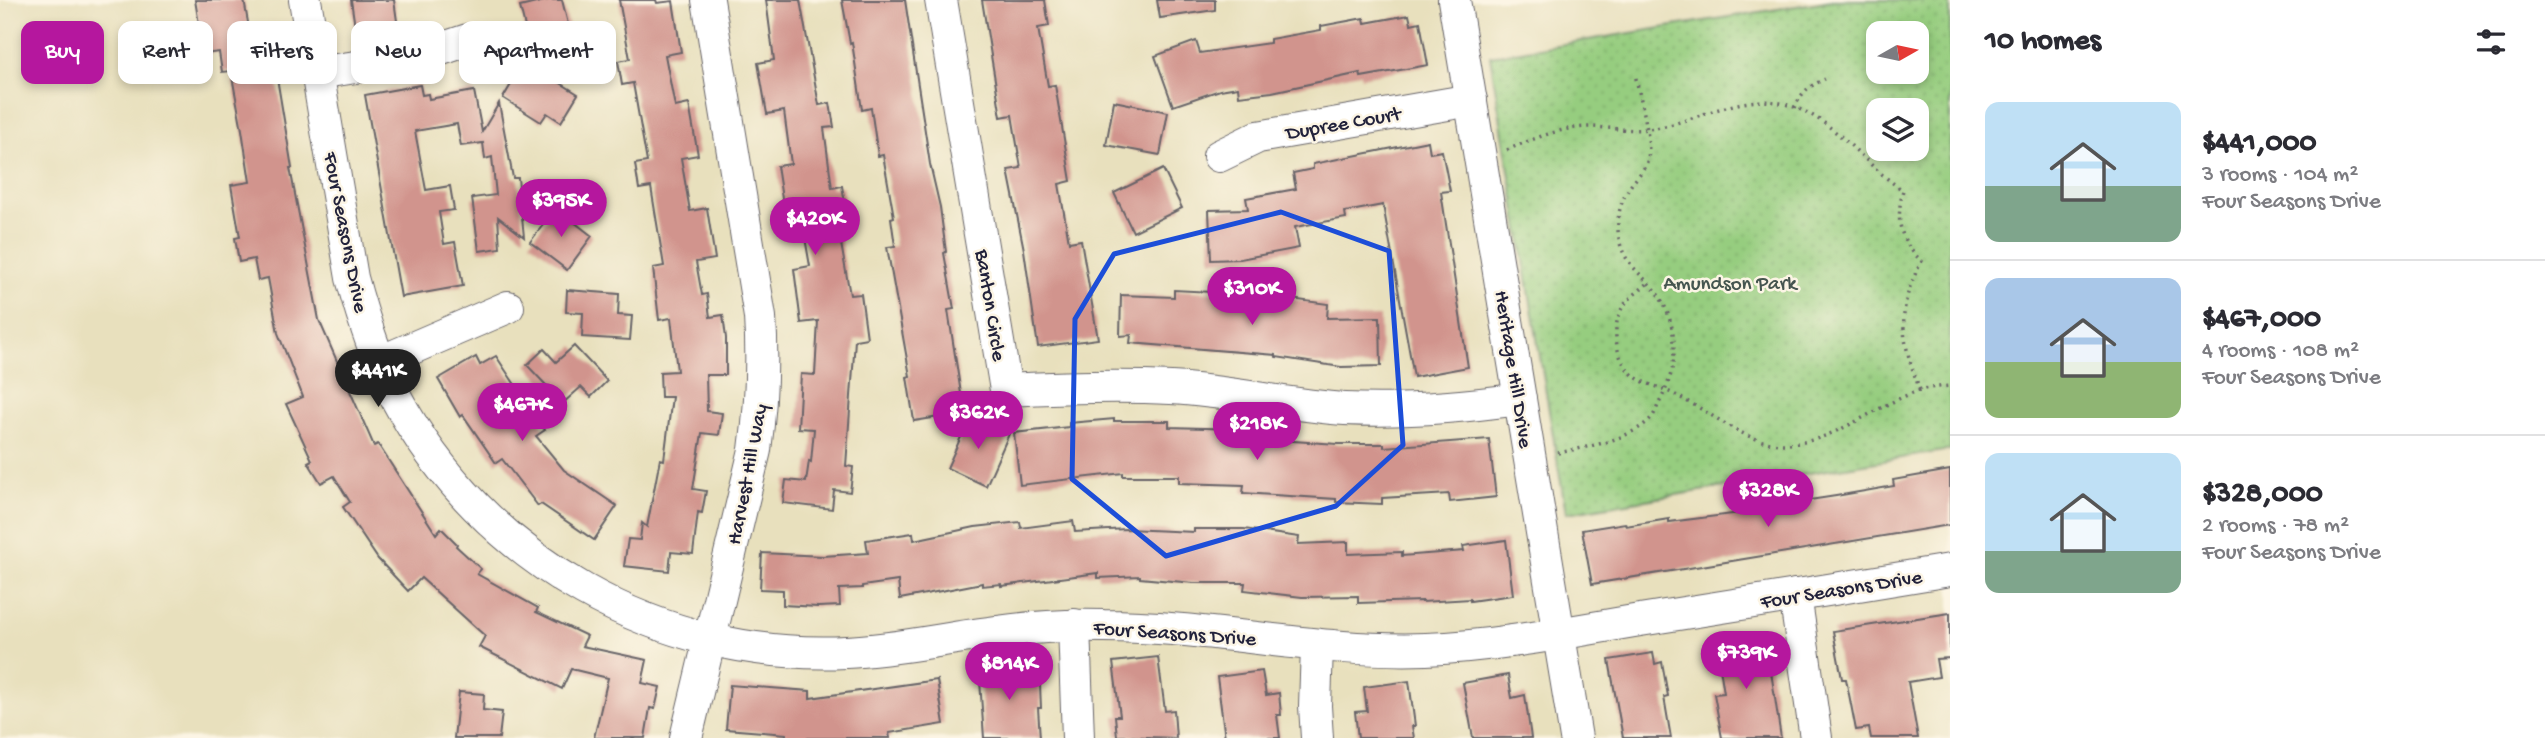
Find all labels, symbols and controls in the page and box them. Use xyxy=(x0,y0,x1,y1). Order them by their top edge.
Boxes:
chip: Buy xyxy=(21,21,104,84)
chip: Rent xyxy=(118,21,213,84)
chip: Filters xyxy=(227,21,337,84)
chip: New xyxy=(351,21,445,84)
chip: Apartment xyxy=(459,21,616,84)
north arrow xyxy=(1866,21,1928,84)
map controls xyxy=(1866,21,1929,161)
icon: filters xyxy=(2472,23,2510,61)
text: 10 homes xyxy=(1985,25,2101,60)
button: layers xyxy=(1866,98,1929,161)
street label: Dupree Court xyxy=(1282,103,1405,148)
text: $441,000 xyxy=(2202,127,2317,162)
icon: home xyxy=(2041,130,2125,214)
street label: Four Seasons Drive xyxy=(316,149,372,316)
text: 3 rooms · 104 m² xyxy=(2202,162,2358,189)
pin: $395K xyxy=(512,180,610,239)
text: $395K xyxy=(532,188,590,215)
text: Four Seasons Drive xyxy=(2202,189,2381,216)
pin: $420K xyxy=(766,198,864,257)
text: $420K xyxy=(786,206,844,233)
street label: Banton Circle xyxy=(967,247,1010,364)
pin: $310K xyxy=(1203,268,1301,327)
park label: Amundson Park xyxy=(1663,273,1799,298)
text: $310K xyxy=(1223,276,1281,303)
street label: Heritage Hill Drive xyxy=(1487,289,1537,451)
text: $467,000 xyxy=(2202,303,2321,338)
icon: home xyxy=(2041,306,2125,390)
text: 4 rooms · 108 m² xyxy=(2202,338,2359,365)
pin: $441K xyxy=(329,350,427,409)
text: $441K xyxy=(351,358,405,385)
text: Four Seasons Drive xyxy=(2202,365,2381,392)
pin: $467K xyxy=(473,384,571,443)
text: $467K xyxy=(493,392,551,419)
pin: $362K xyxy=(929,392,1027,451)
text: $362K xyxy=(949,400,1007,427)
street label: Harvest Hill Way xyxy=(724,402,775,547)
pin: $218K xyxy=(1208,402,1306,462)
text: $218K xyxy=(1229,411,1285,438)
pin: $328K xyxy=(1719,470,1817,529)
text: $328K xyxy=(1739,478,1797,505)
text: $328,000 xyxy=(2202,478,2323,513)
icon: home xyxy=(2041,481,2125,565)
text: 2 rooms · 78 m² xyxy=(2202,513,2349,540)
text: Four Seasons Drive xyxy=(2202,540,2381,567)
street label: Four Seasons Drive xyxy=(1758,566,1925,617)
street label: Four Seasons Drive xyxy=(1091,617,1258,654)
pin: $739K xyxy=(1697,632,1795,691)
text: $739K xyxy=(1717,640,1775,667)
pin: $814K xyxy=(960,642,1058,702)
text: $814K xyxy=(981,651,1037,678)

